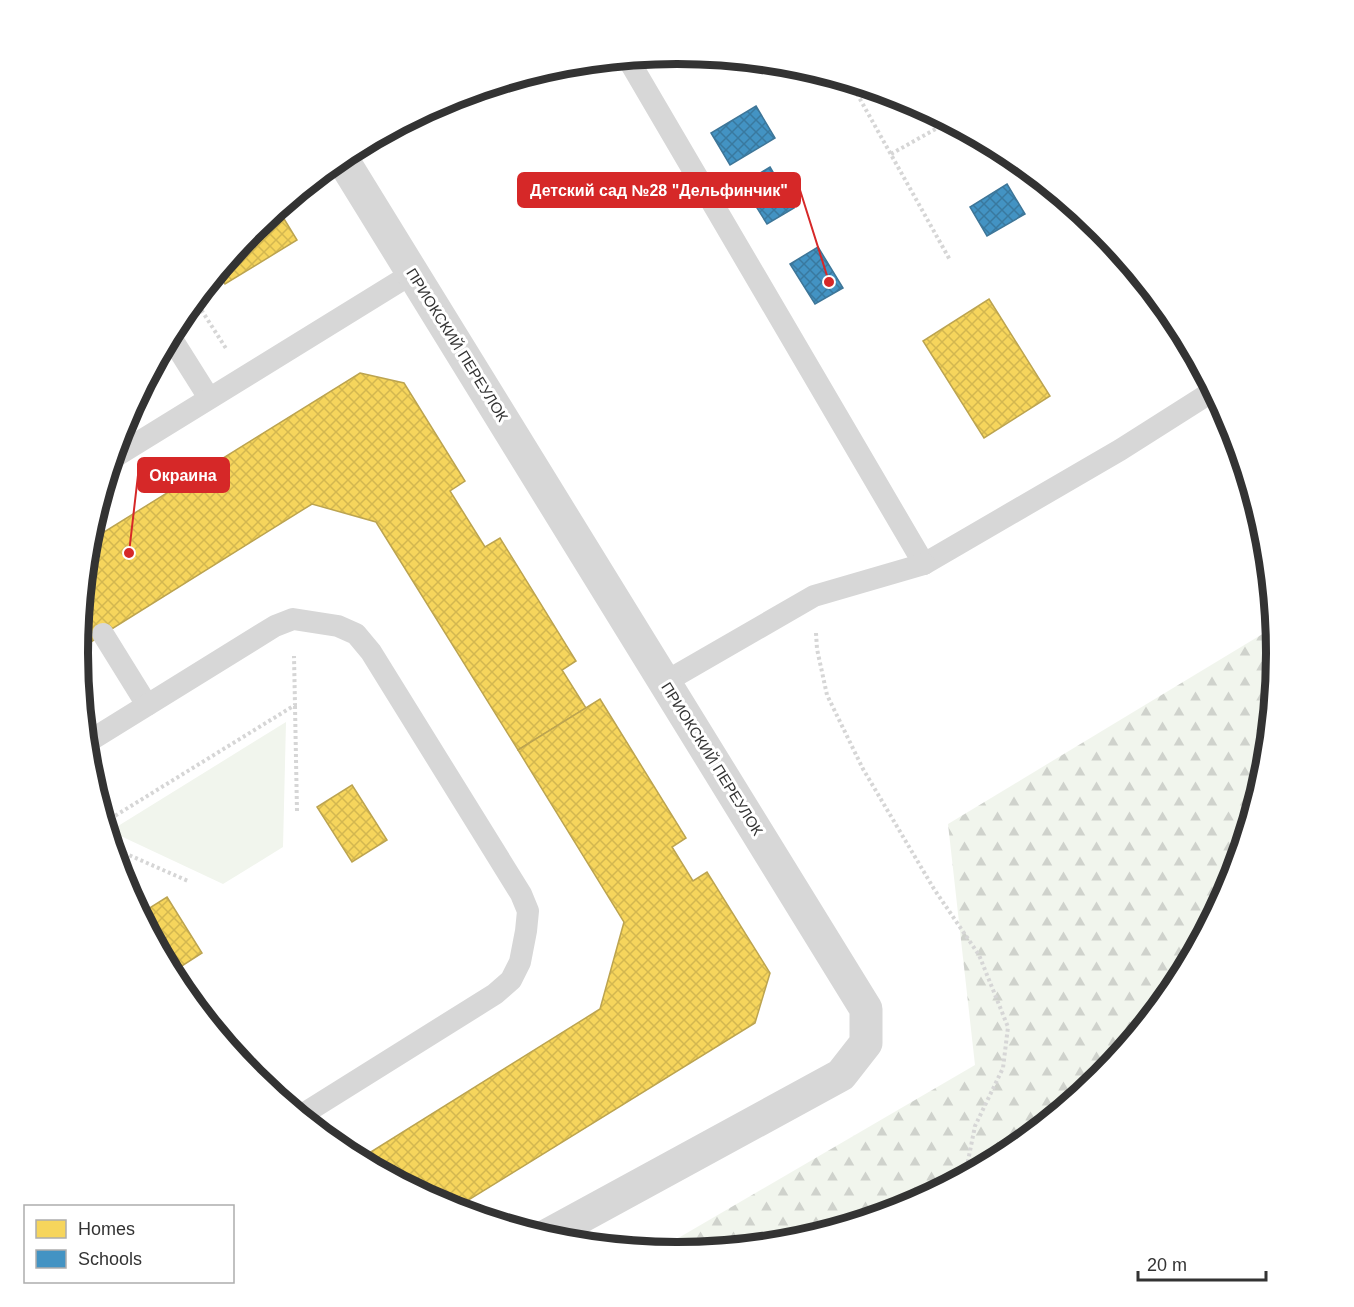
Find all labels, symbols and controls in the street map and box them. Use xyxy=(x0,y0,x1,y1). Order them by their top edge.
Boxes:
callout: Детский сад №28 "Дельфинчик" xyxy=(518,173,800,207)
text: Детский сад №28 "Дельфинчик" xyxy=(530,182,788,199)
street label: ПРИОКСКИЙ ПЕРЕУЛОК xyxy=(403,265,512,425)
callout: Окраина xyxy=(138,458,229,492)
text: Окраина xyxy=(149,467,217,484)
street label: ПРИОКСКИЙ ПЕРЕУЛОК xyxy=(658,679,767,839)
legend xyxy=(24,1205,234,1283)
text: Homes xyxy=(78,1219,135,1239)
scale bar xyxy=(1138,1244,1266,1282)
text: Schools xyxy=(78,1249,142,1269)
text: 20 m xyxy=(1147,1255,1187,1275)

